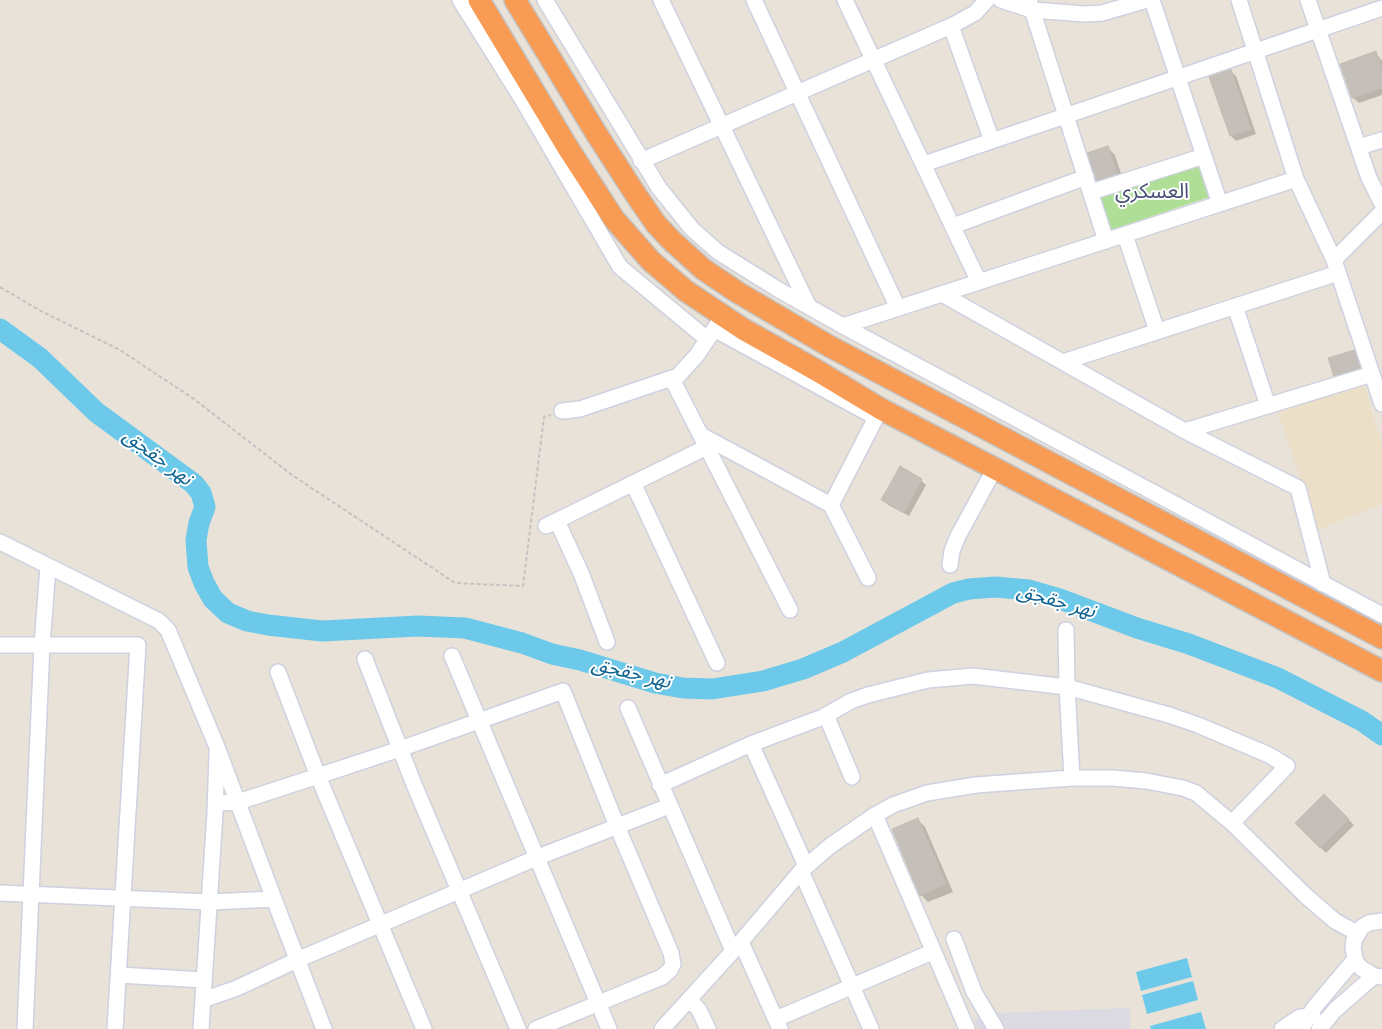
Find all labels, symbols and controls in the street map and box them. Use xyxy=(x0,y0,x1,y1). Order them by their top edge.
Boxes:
district label: العسكري xyxy=(1115,180,1189,206)
water label: نهر جقجق xyxy=(118,424,196,492)
water label: نهر جقجق xyxy=(1014,579,1098,625)
water label: نهر جقجق xyxy=(589,653,673,695)

